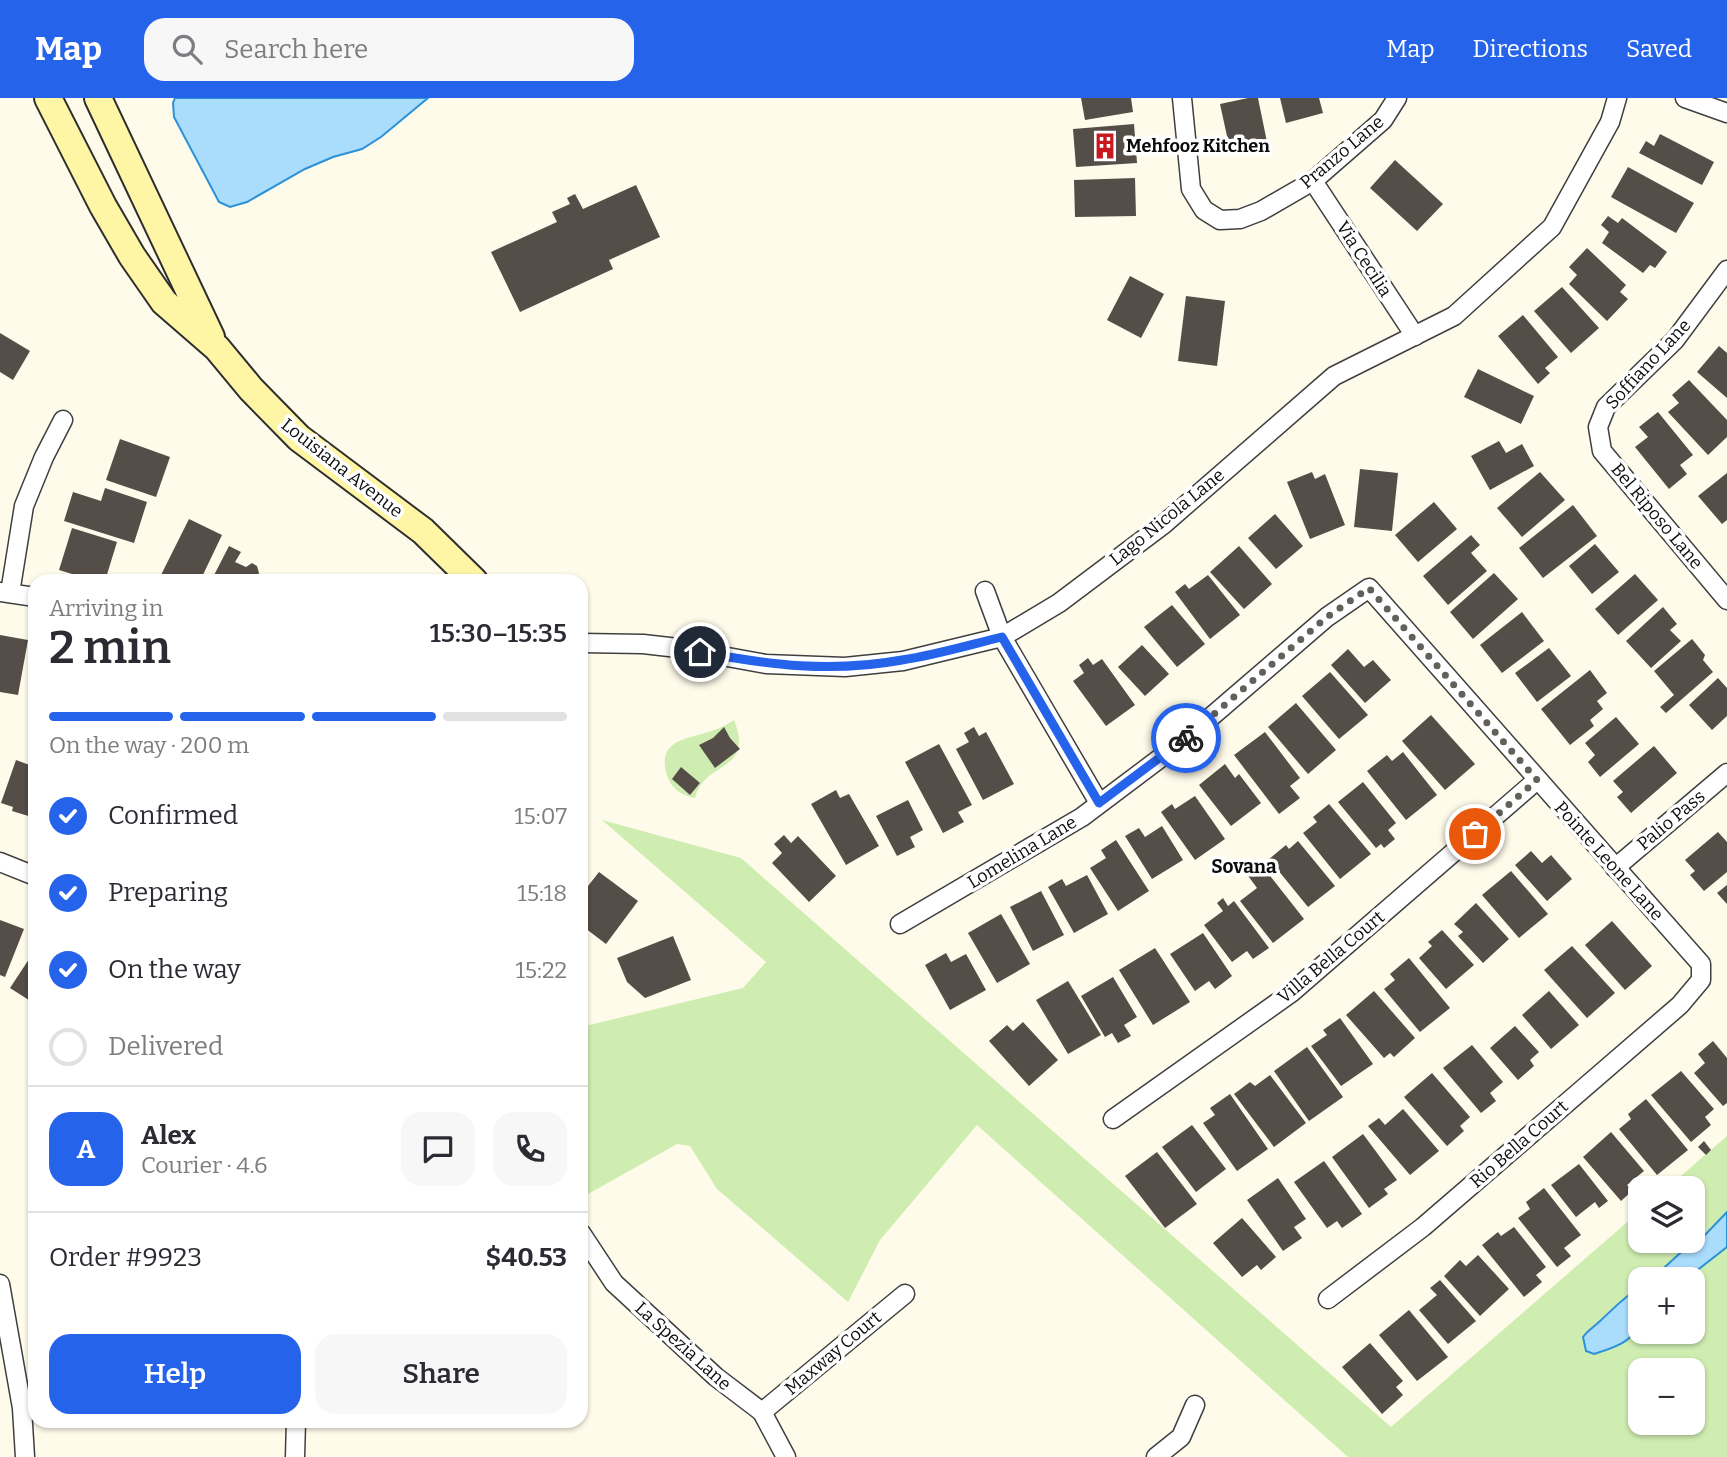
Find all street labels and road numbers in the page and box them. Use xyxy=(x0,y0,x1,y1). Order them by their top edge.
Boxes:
street label: Pranzo Lane xyxy=(1296,111,1388,193)
street label: Via Cecilia xyxy=(1331,217,1397,301)
street label: Soffiano Lane xyxy=(1601,314,1695,414)
street label: Louisiana Avenue xyxy=(277,414,407,522)
street label: Bel Riposo Lane xyxy=(1606,459,1708,573)
street label: Lago Nicola Lane xyxy=(1105,464,1229,570)
street label: Palio Pass xyxy=(1633,785,1709,855)
street label: Pointe Leone Lane xyxy=(1550,797,1668,925)
street label: Lomelina Lane xyxy=(963,811,1081,893)
street label: Villa Bella Court xyxy=(1273,906,1389,1008)
street label: Rio Bella Court xyxy=(1465,1095,1573,1193)
street label: La Spezia Lane xyxy=(630,1297,736,1395)
street label: Maxway Court xyxy=(780,1306,886,1400)

